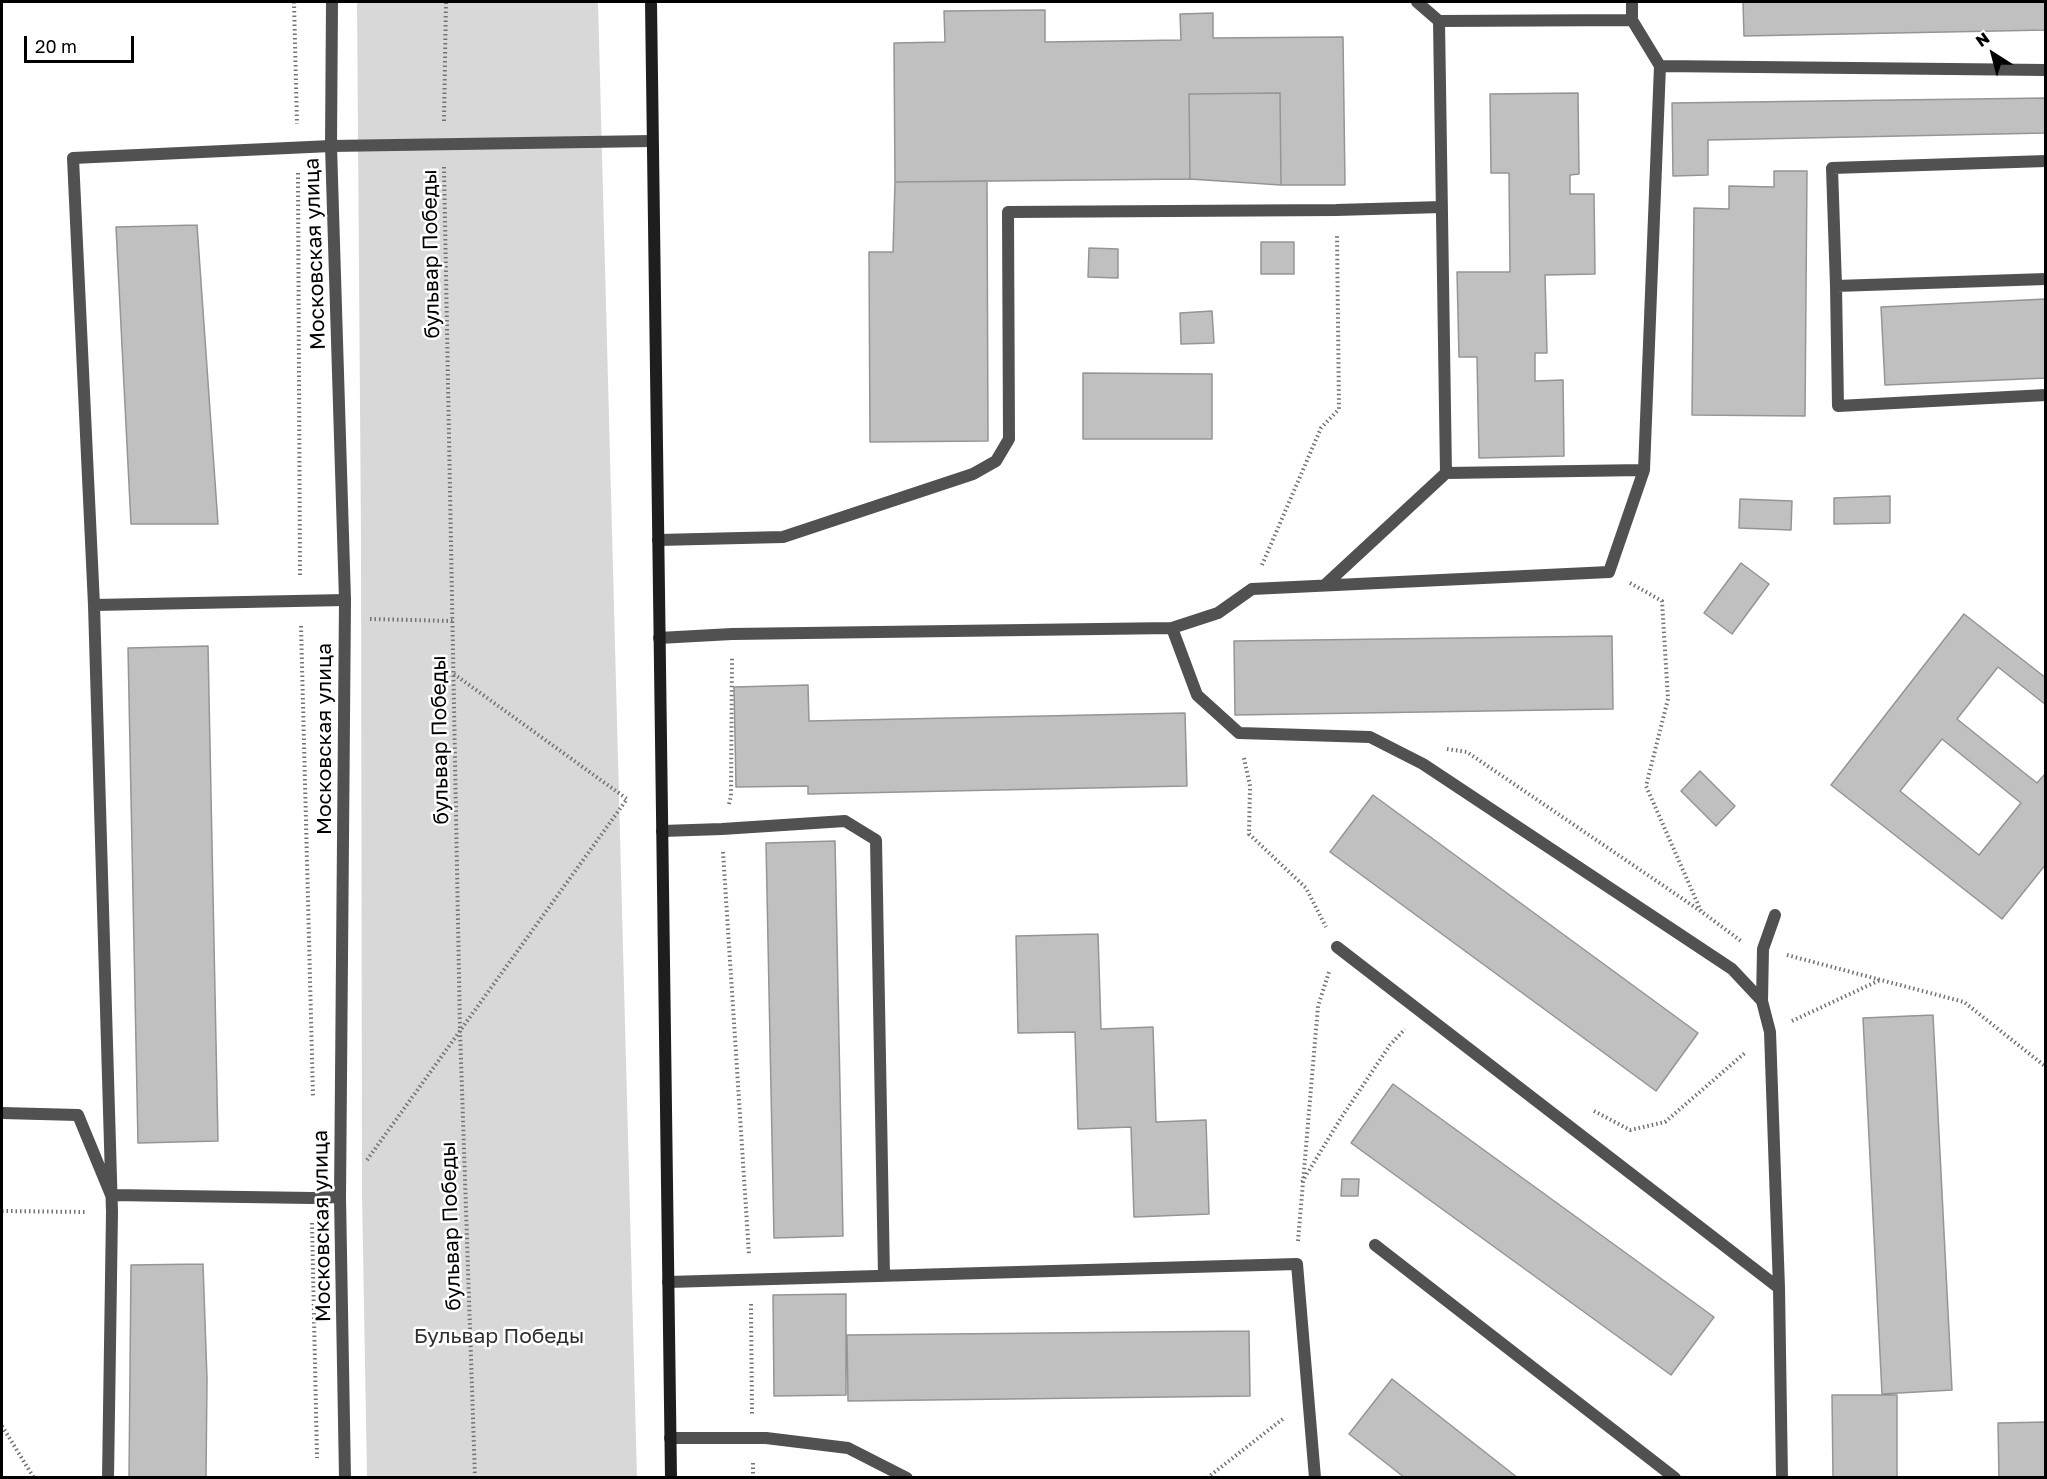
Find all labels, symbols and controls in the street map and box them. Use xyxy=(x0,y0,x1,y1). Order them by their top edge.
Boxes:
scale bar xyxy=(27,24,136,62)
north arrow xyxy=(1963,24,2023,84)
text: N xyxy=(1972,28,1993,51)
text: 20 m xyxy=(35,35,77,57)
street label: Московская улица xyxy=(299,158,331,350)
street label: бульвар Победы xyxy=(417,169,445,339)
street label: Московская улица xyxy=(311,643,337,835)
street label: бульвар Победы xyxy=(426,655,454,825)
street label: Московская улица xyxy=(308,1130,336,1322)
street label: бульвар Победы xyxy=(435,1141,467,1311)
park label: Бульвар Победы xyxy=(414,1323,584,1349)

